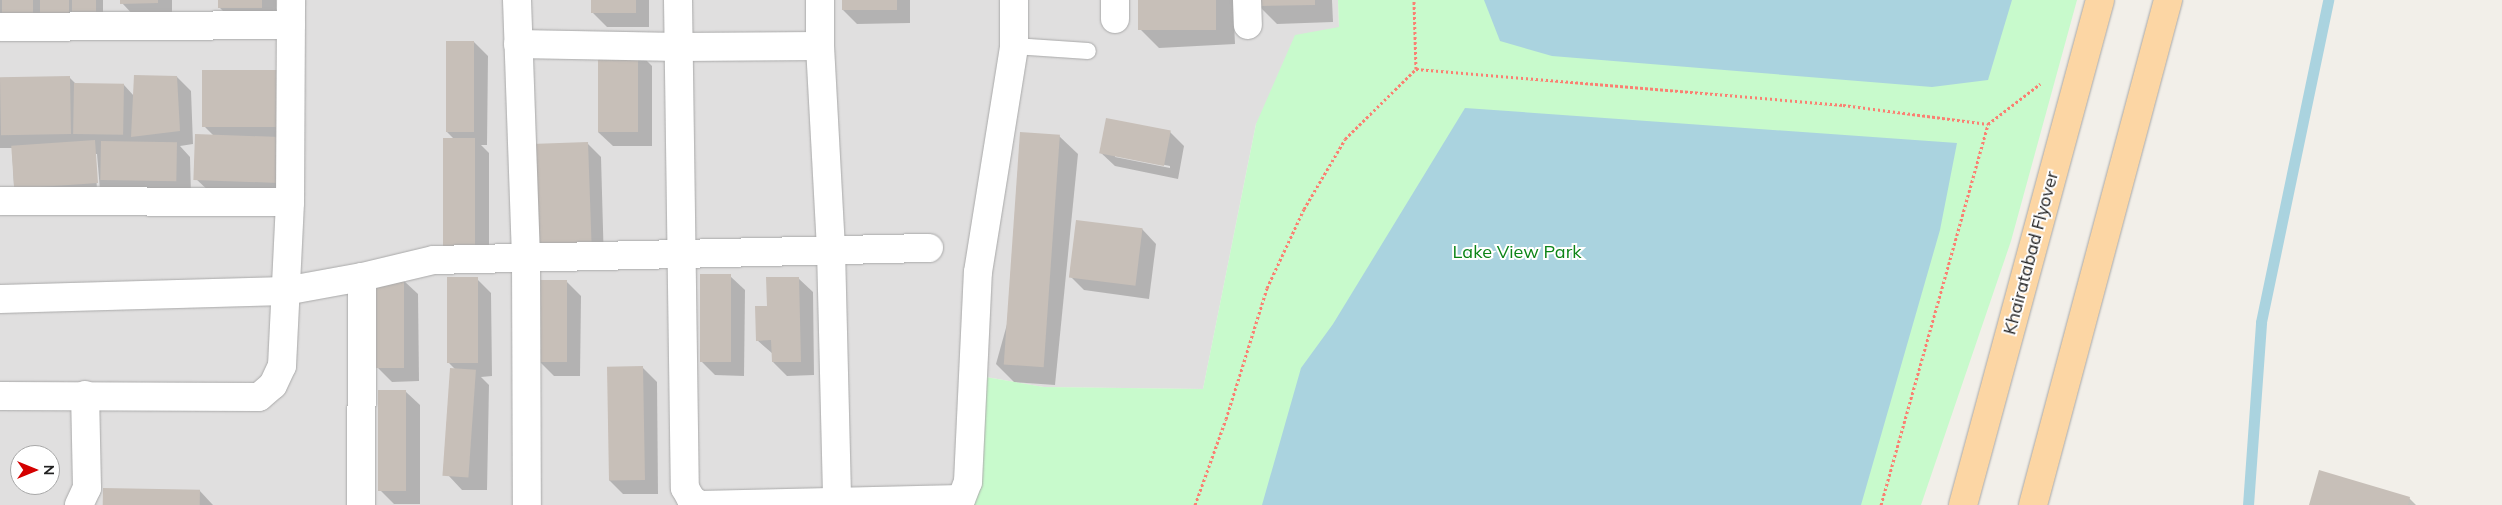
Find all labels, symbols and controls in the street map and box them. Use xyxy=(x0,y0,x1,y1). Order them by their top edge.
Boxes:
street label: Khairatabad Flyover xyxy=(1999,169,2063,337)
park label: Lake View Park xyxy=(1453,241,1581,263)
north arrow xyxy=(10,445,60,495)
text: N xyxy=(40,465,58,475)

